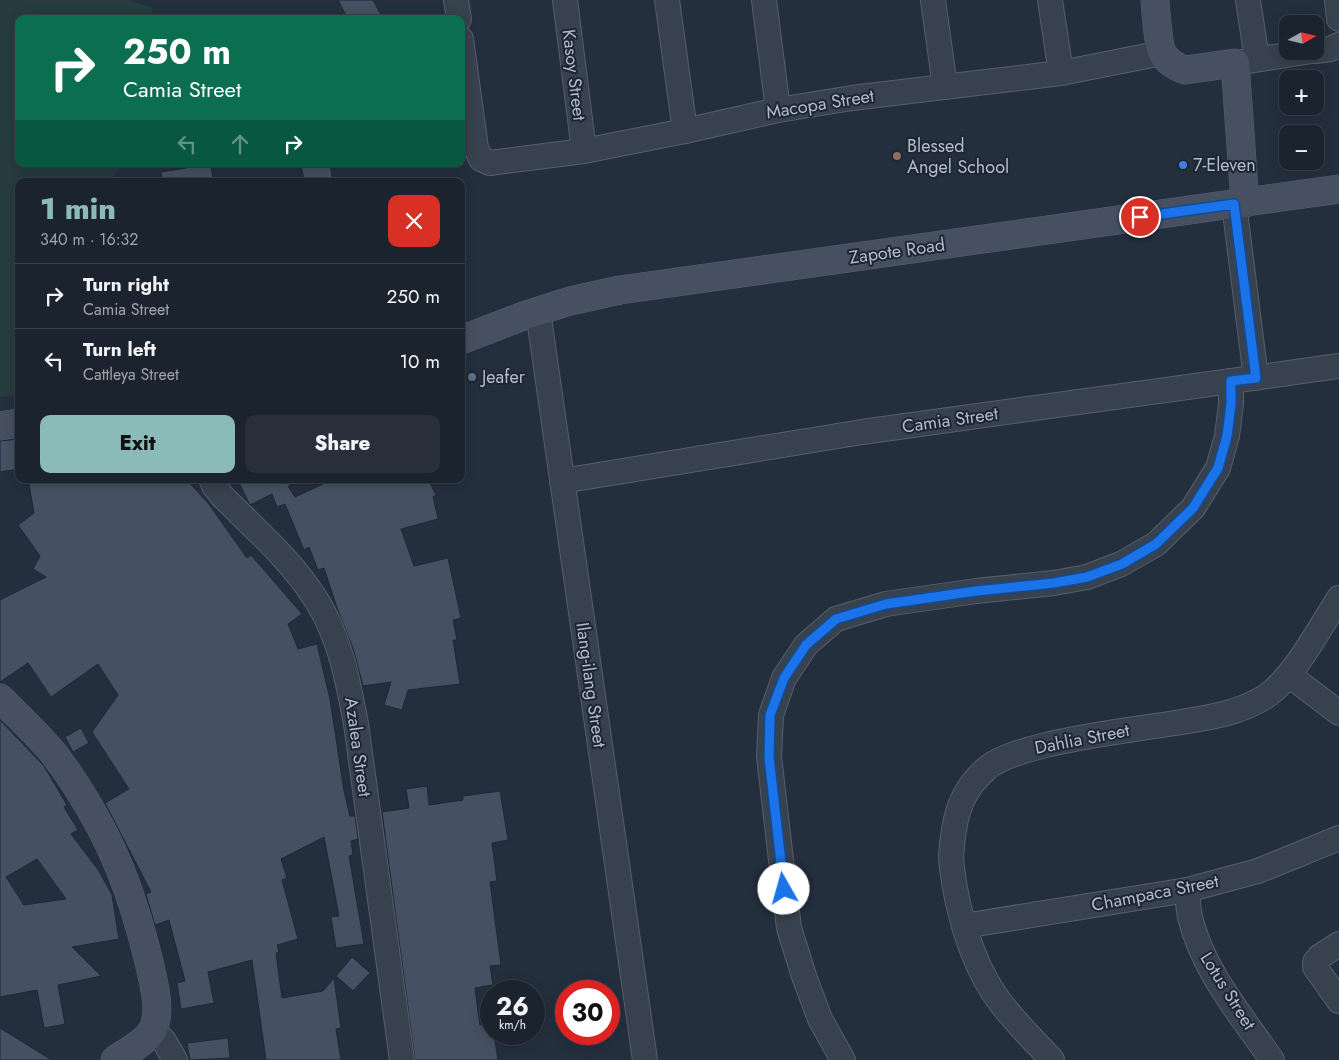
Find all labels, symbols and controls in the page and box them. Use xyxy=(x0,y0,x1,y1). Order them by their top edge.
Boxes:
north arrow xyxy=(1279,15,1324,60)
map controls xyxy=(1279,15,1324,170)
text: 250 m xyxy=(123,27,231,77)
street label: Kasoy Street xyxy=(555,28,593,123)
icon: right xyxy=(40,35,105,100)
button: + xyxy=(1279,70,1324,115)
text: Camia Street xyxy=(123,73,241,105)
street label: Macopa Street xyxy=(764,83,877,125)
button: − xyxy=(1279,125,1324,170)
icon: left xyxy=(173,130,201,158)
icon: ahead xyxy=(226,130,254,158)
icon: right xyxy=(279,130,307,158)
place label: Blessed Angel School xyxy=(907,133,1009,180)
marker: Blessed Angel School xyxy=(891,150,903,162)
place label: 7-Eleven xyxy=(1193,152,1256,178)
marker: 7-Eleven xyxy=(1177,159,1189,171)
text: 1 min xyxy=(40,187,116,230)
button: close xyxy=(388,195,440,247)
pin xyxy=(1119,196,1161,238)
icon: arrive xyxy=(1126,203,1154,231)
text: 340 m · 16:32 xyxy=(40,228,138,251)
street label: Zapote Road xyxy=(847,231,947,271)
text: Turn right xyxy=(83,271,169,298)
icon: right xyxy=(40,282,68,310)
text: 250 m xyxy=(387,283,440,310)
text: Camia Street xyxy=(83,298,169,321)
text: Turn left xyxy=(83,336,156,363)
icon: left xyxy=(40,347,68,375)
text: 10 m xyxy=(400,348,440,375)
text: Cattleya Street xyxy=(83,363,179,386)
place label: Jeafer xyxy=(480,364,526,390)
marker: Jeafer xyxy=(466,371,478,383)
street label: Camia Street xyxy=(900,400,1000,440)
button: Exit xyxy=(40,415,235,473)
button: Share xyxy=(245,415,440,473)
street label: Ilang-ilang Street xyxy=(569,621,613,750)
street label: Azalea Street xyxy=(338,696,378,799)
street label: Dahlia Street xyxy=(1032,717,1132,761)
position arrow xyxy=(757,862,809,914)
street label: Champaca Street xyxy=(1089,868,1221,918)
street label: Lotus Street xyxy=(1194,947,1263,1035)
speed limit sign: 30 xyxy=(555,980,620,1045)
text: 26 xyxy=(496,988,529,1024)
text: km/h xyxy=(499,1016,526,1034)

